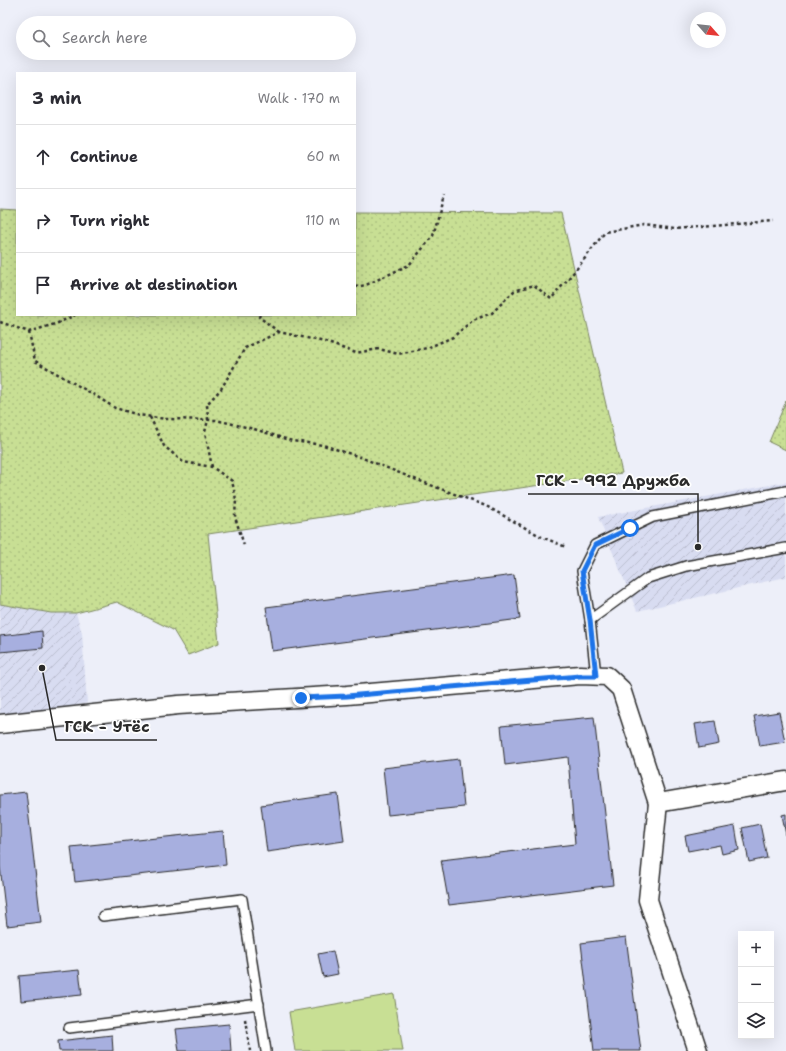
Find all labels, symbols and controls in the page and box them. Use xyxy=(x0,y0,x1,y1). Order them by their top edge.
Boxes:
north arrow xyxy=(690,12,726,48)
search box xyxy=(16,16,356,60)
icon: search xyxy=(30,27,52,49)
text: Search here xyxy=(62,28,148,48)
text: 3 min xyxy=(32,87,82,109)
text: Walk · 170 m xyxy=(258,90,340,107)
icon: ahead xyxy=(32,146,54,168)
text: Continue xyxy=(70,147,138,167)
text: 60 m xyxy=(307,148,340,165)
icon: right xyxy=(32,210,54,232)
text: Turn right xyxy=(70,211,150,231)
text: 110 m xyxy=(305,212,340,229)
icon: arrive xyxy=(32,274,54,296)
text: Arrive at destination xyxy=(70,275,238,295)
callout: ГСК - 992 Дружба xyxy=(528,466,698,494)
text: ГСК - 992 Дружба xyxy=(536,470,690,491)
route start xyxy=(621,519,639,537)
route end xyxy=(292,689,310,707)
callout: ГСК - Утёс xyxy=(56,712,157,740)
text: ГСК - Утёс xyxy=(64,716,150,737)
map controls xyxy=(738,931,774,1039)
button: + xyxy=(738,931,774,967)
button: − xyxy=(738,967,774,1003)
button: layers xyxy=(738,1003,774,1039)

